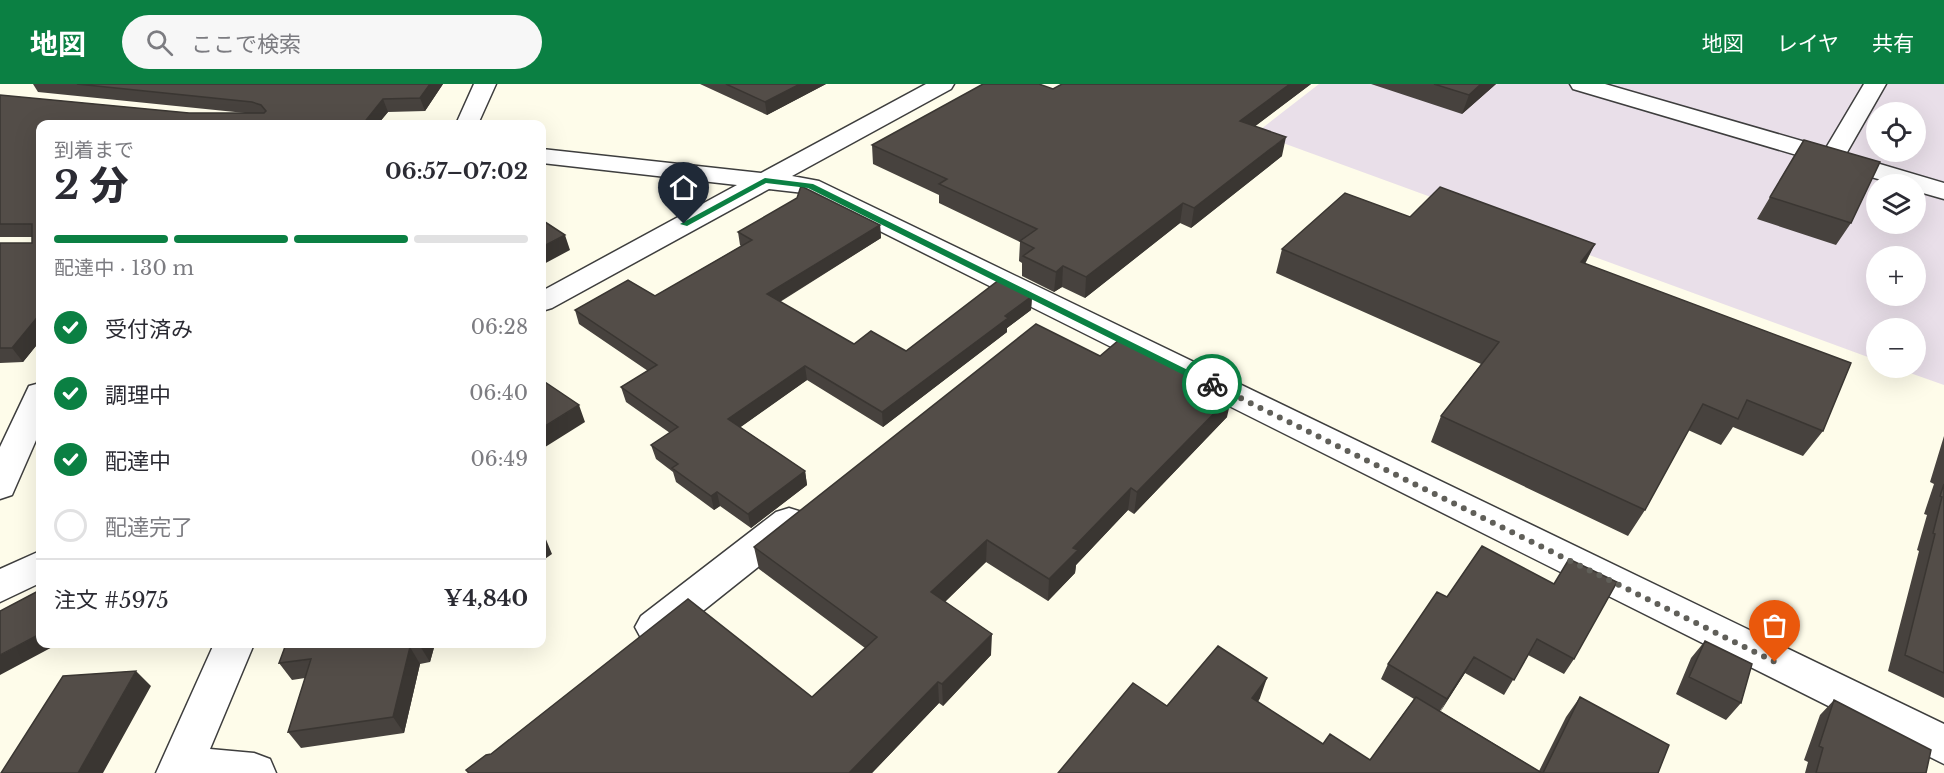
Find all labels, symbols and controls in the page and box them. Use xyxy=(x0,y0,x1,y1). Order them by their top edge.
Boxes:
search box xyxy=(122,15,542,69)
icon: search xyxy=(143,26,176,59)
text: 地図 xyxy=(30,27,86,62)
text: ここで検索 xyxy=(191,31,301,58)
text: 地図 xyxy=(1702,31,1744,57)
text: レイヤ xyxy=(1777,31,1839,57)
text: 共有 xyxy=(1872,31,1914,57)
map controls xyxy=(1866,102,1926,378)
button: locate xyxy=(1866,102,1926,162)
text: 到着まで xyxy=(54,138,134,162)
text: 06:57–07:02 xyxy=(385,158,528,185)
text: 2 分 xyxy=(54,161,129,210)
pin xyxy=(658,162,709,224)
icon: home xyxy=(667,171,700,204)
button: layers xyxy=(1866,174,1926,234)
button: + xyxy=(1866,246,1926,306)
text: 配達中 · 130 m xyxy=(54,256,194,280)
icon: check xyxy=(54,311,87,344)
text: 06:28 xyxy=(471,315,528,339)
text: 受付済み xyxy=(105,316,193,343)
button: − xyxy=(1866,318,1926,378)
courier xyxy=(1182,354,1242,414)
icon: bike xyxy=(1196,368,1229,401)
icon: check xyxy=(54,377,87,410)
text: 06:40 xyxy=(469,381,528,405)
text: 調理中 xyxy=(105,382,171,409)
icon: check xyxy=(54,443,87,476)
text: 06:49 xyxy=(471,447,528,471)
text: 配達中 xyxy=(105,448,171,475)
text: 配達完了 xyxy=(105,514,193,541)
text: ¥4,840 xyxy=(444,585,528,612)
text: 注文 #5975 xyxy=(54,587,169,614)
pin xyxy=(1749,600,1800,662)
icon: bag xyxy=(1758,609,1791,642)

